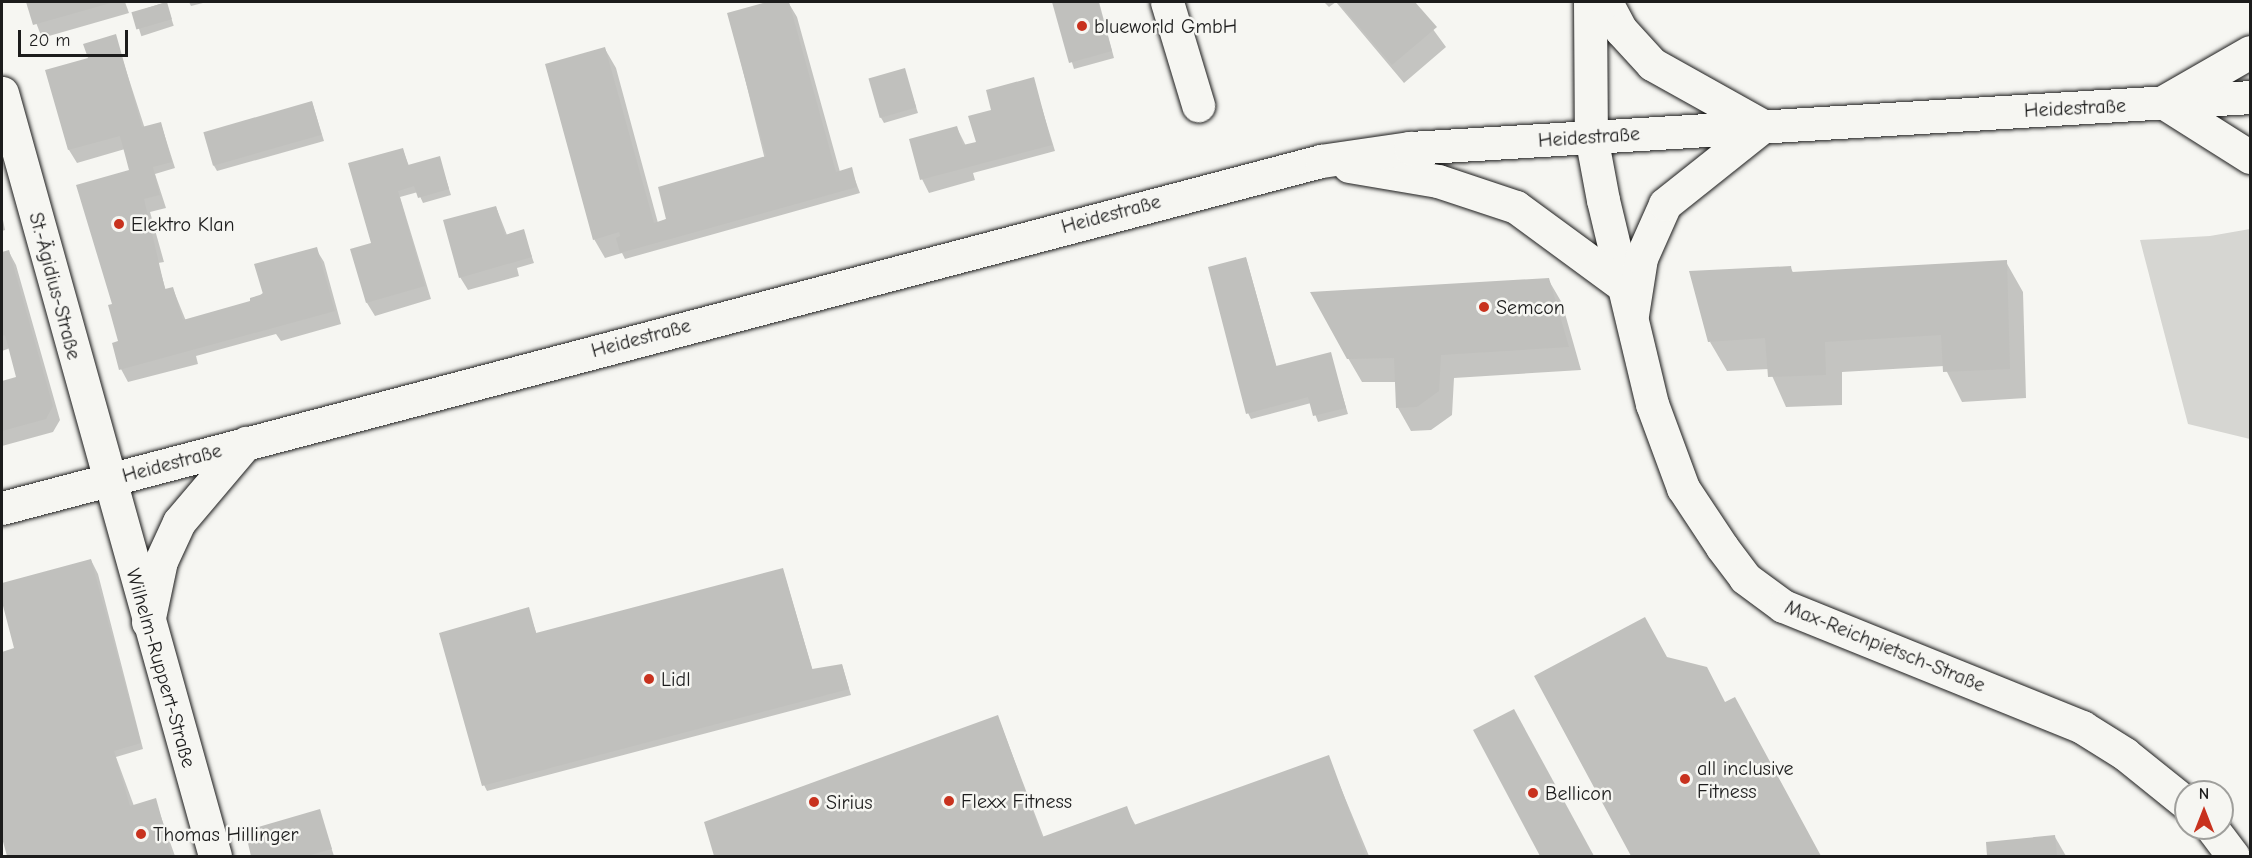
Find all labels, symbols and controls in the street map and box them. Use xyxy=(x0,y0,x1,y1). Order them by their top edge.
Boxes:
place label: blueworld GmbH xyxy=(1094,14,1237,38)
scale bar xyxy=(21,18,130,56)
marker: blueworld GmbH xyxy=(1075,19,1089,33)
text: 20 m xyxy=(29,30,70,51)
street label: Heidestraße xyxy=(2023,93,2127,123)
street label: Heidestraße xyxy=(1537,121,1641,153)
street label: Heidestraße xyxy=(1059,189,1163,239)
street label: St.-Ägidius-Straße xyxy=(24,210,86,362)
place label: Elektro Klan xyxy=(131,212,235,236)
marker: Elektro Klan xyxy=(112,217,126,231)
place label: Semcon xyxy=(1496,295,1565,319)
marker: Semcon xyxy=(1477,300,1491,314)
street label: Heidestraße xyxy=(589,313,693,363)
street label: Heidestraße xyxy=(120,438,224,488)
street label: Wilhelm-Ruppert-Straße xyxy=(121,566,201,770)
street label: Max-Reichpietsch-Straße xyxy=(1781,595,1989,697)
place label: Lidl xyxy=(661,667,691,691)
marker: Lidl xyxy=(642,672,656,686)
place label: all inclusive Fitness xyxy=(1697,756,1793,803)
marker: all inclusive Fitness xyxy=(1678,772,1692,786)
north arrow xyxy=(2174,780,2234,840)
place label: Bellicon xyxy=(1545,781,1612,805)
text: N xyxy=(2199,785,2209,803)
marker: Bellicon xyxy=(1526,786,1540,800)
place label: Flexx Fitness xyxy=(961,789,1072,813)
place label: Sirius xyxy=(826,790,873,814)
marker: Flexx Fitness xyxy=(942,794,956,808)
marker: Sirius xyxy=(807,795,821,809)
place label: Thomas Hillinger xyxy=(153,822,299,846)
marker: Thomas Hillinger xyxy=(134,827,148,841)

